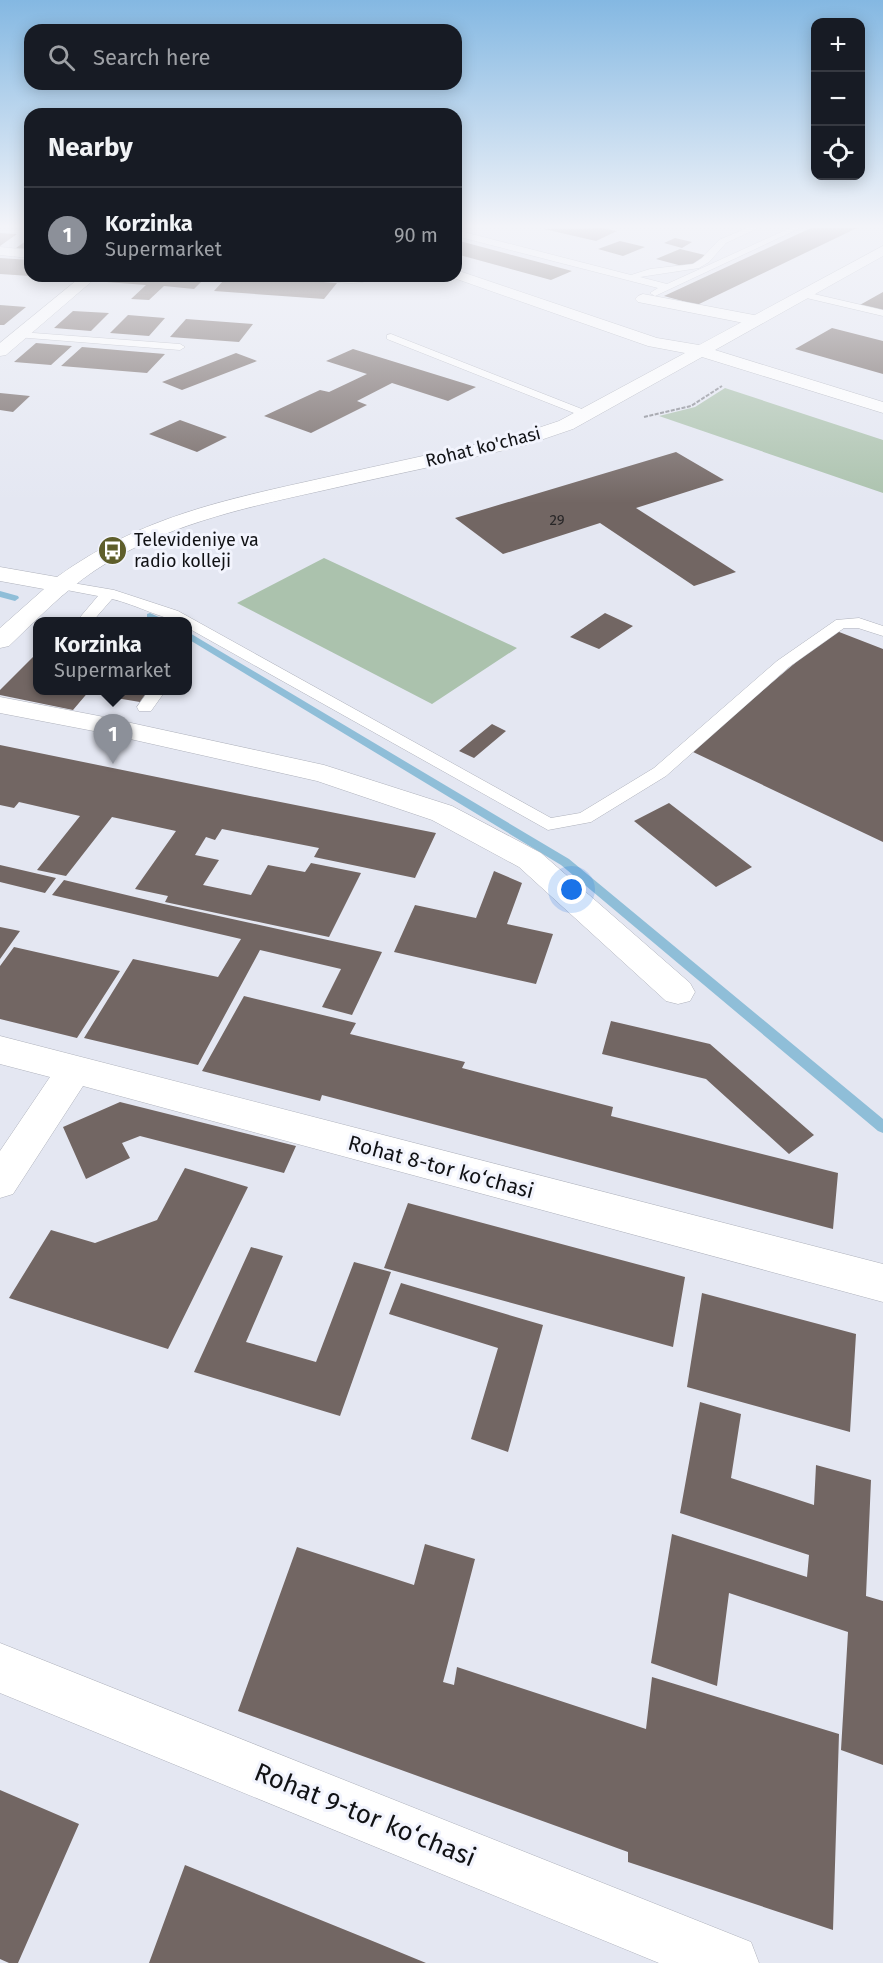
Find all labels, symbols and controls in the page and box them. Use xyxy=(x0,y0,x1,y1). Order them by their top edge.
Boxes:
map controls xyxy=(811,18,865,180)
button: + xyxy=(811,18,865,72)
search box xyxy=(24,24,462,90)
icon: search xyxy=(45,41,78,74)
text: Search here xyxy=(93,44,211,71)
button: − xyxy=(811,72,865,126)
button: locate xyxy=(811,126,865,180)
text: Nearby xyxy=(48,132,133,163)
text: Korzinka xyxy=(105,210,193,237)
text: 1 xyxy=(63,223,72,247)
text: 90 m xyxy=(394,223,438,247)
text: Supermarket xyxy=(105,237,222,261)
street label: Rohat ko'chasi xyxy=(423,422,543,472)
house number: 29 xyxy=(549,511,565,529)
place label: Televideniye va radio kolleji xyxy=(134,529,259,572)
bus stop icon: Televideniye va radio kolleji xyxy=(97,534,129,566)
popup xyxy=(33,617,192,695)
text: Korzinka xyxy=(54,631,142,658)
text: Supermarket xyxy=(54,658,171,682)
pin: 1 xyxy=(94,714,132,764)
your location xyxy=(557,875,586,904)
street label: Rohat 8-tor ko‘chasi xyxy=(345,1130,537,1204)
street label: Rohat 9-tor ko‘chasi xyxy=(250,1756,480,1874)

